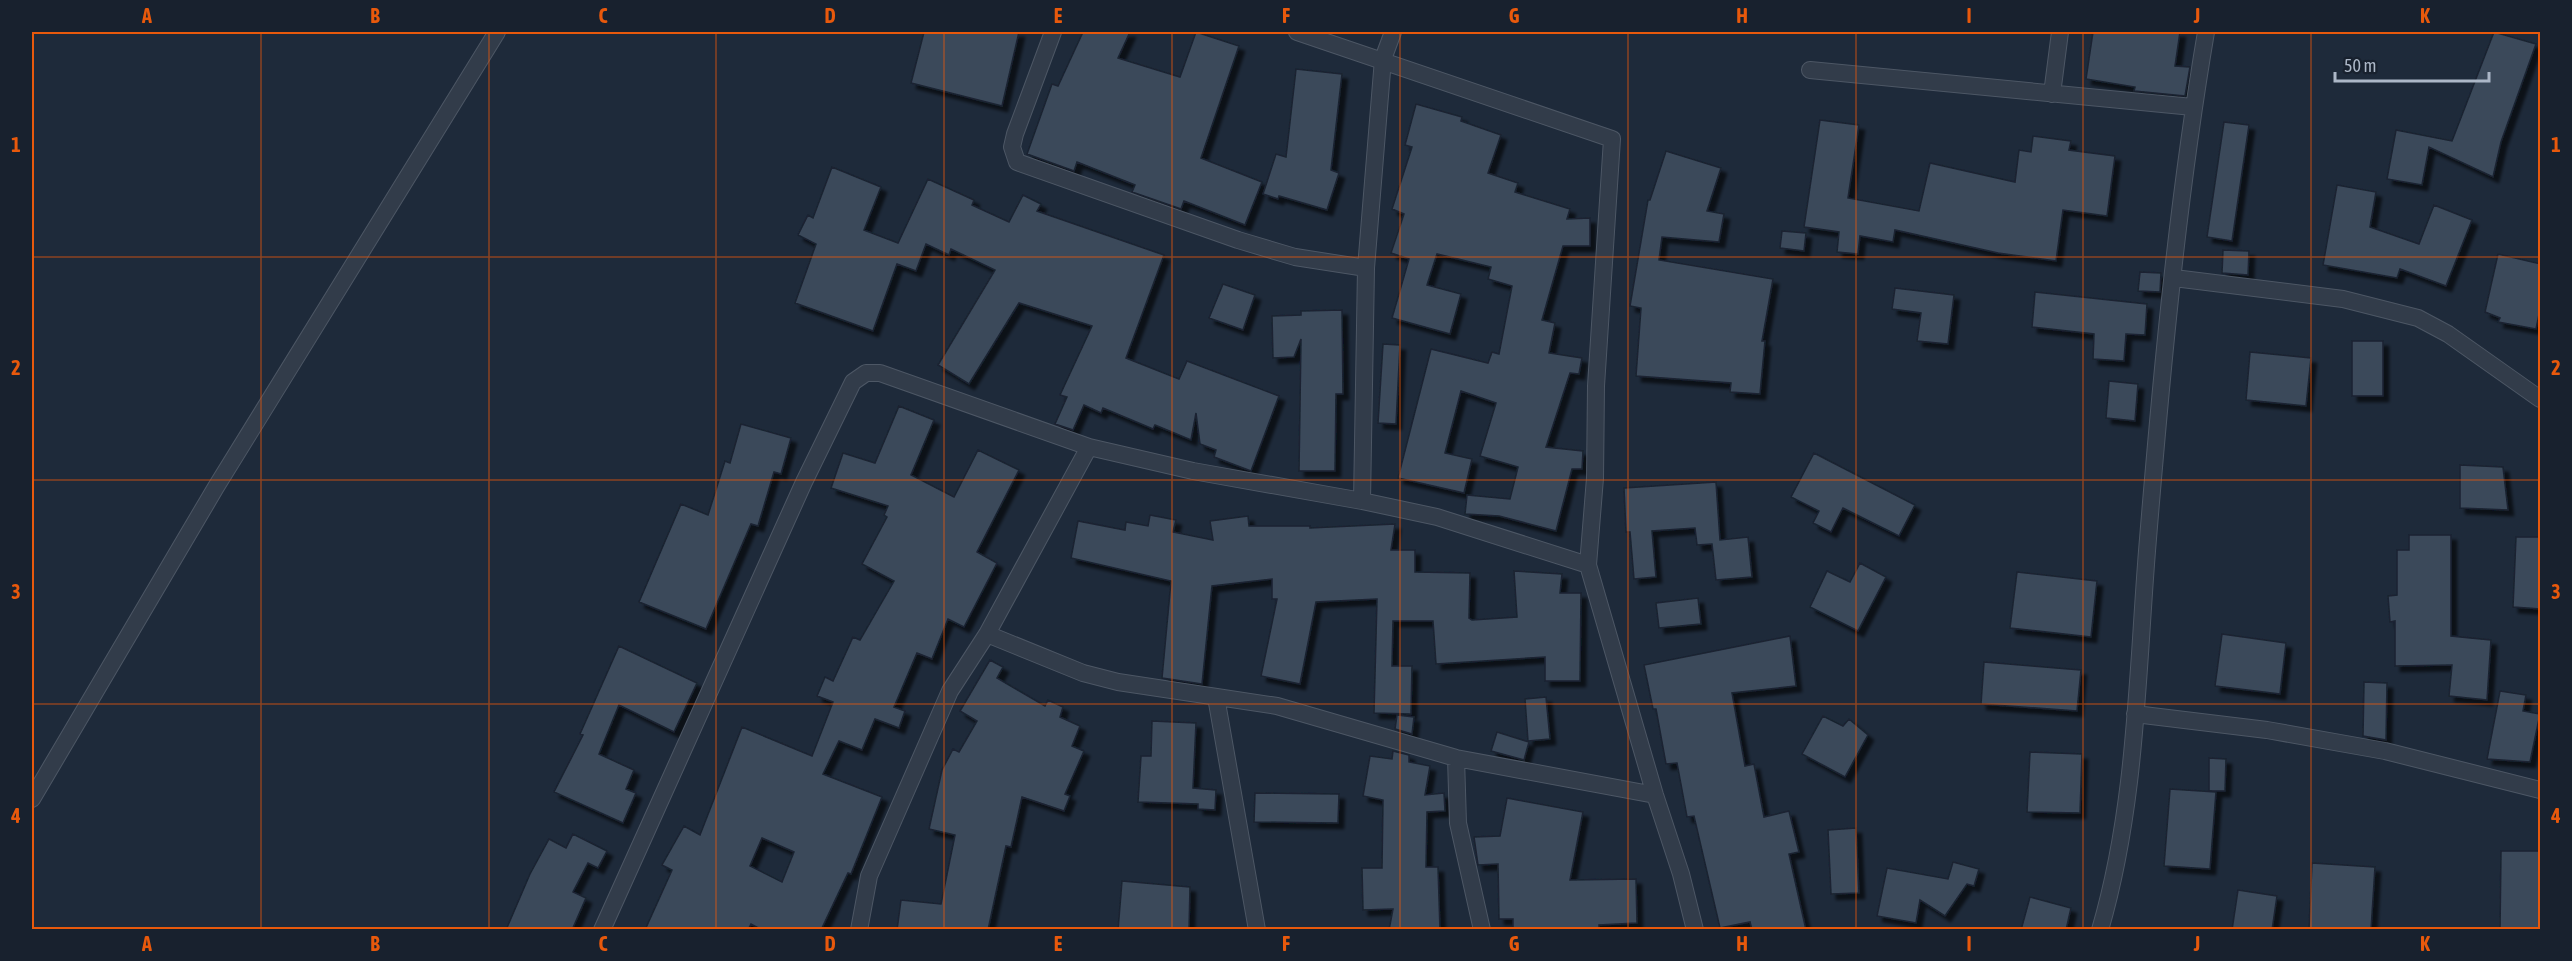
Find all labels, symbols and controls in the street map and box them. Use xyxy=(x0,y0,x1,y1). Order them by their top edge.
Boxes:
text: A xyxy=(141,4,152,27)
text: B xyxy=(370,4,380,27)
text: C xyxy=(599,4,608,27)
text: D xyxy=(824,4,836,27)
text: E xyxy=(1054,4,1063,27)
text: F xyxy=(1282,4,1290,27)
text: G xyxy=(1509,4,1520,27)
text: H xyxy=(1736,4,1748,27)
text: I xyxy=(1966,4,1972,27)
text: J xyxy=(2193,4,2200,27)
text: K xyxy=(2420,4,2430,27)
scale bar xyxy=(2335,45,2490,83)
text: 50 m xyxy=(2344,55,2376,76)
text: 1 xyxy=(11,133,21,156)
text: 1 xyxy=(2551,133,2561,156)
text: 2 xyxy=(11,356,21,379)
text: 2 xyxy=(2551,356,2561,379)
text: 3 xyxy=(11,580,21,603)
text: 3 xyxy=(2551,580,2561,603)
text: 4 xyxy=(10,804,21,827)
text: 4 xyxy=(2550,804,2561,827)
text: A xyxy=(141,932,152,955)
text: B xyxy=(370,932,380,955)
text: C xyxy=(599,932,608,955)
text: D xyxy=(824,932,836,955)
text: E xyxy=(1054,932,1063,955)
text: F xyxy=(1282,932,1290,955)
text: G xyxy=(1509,932,1520,955)
text: H xyxy=(1736,932,1748,955)
text: I xyxy=(1966,932,1972,955)
text: J xyxy=(2193,932,2200,955)
text: K xyxy=(2420,932,2430,955)

